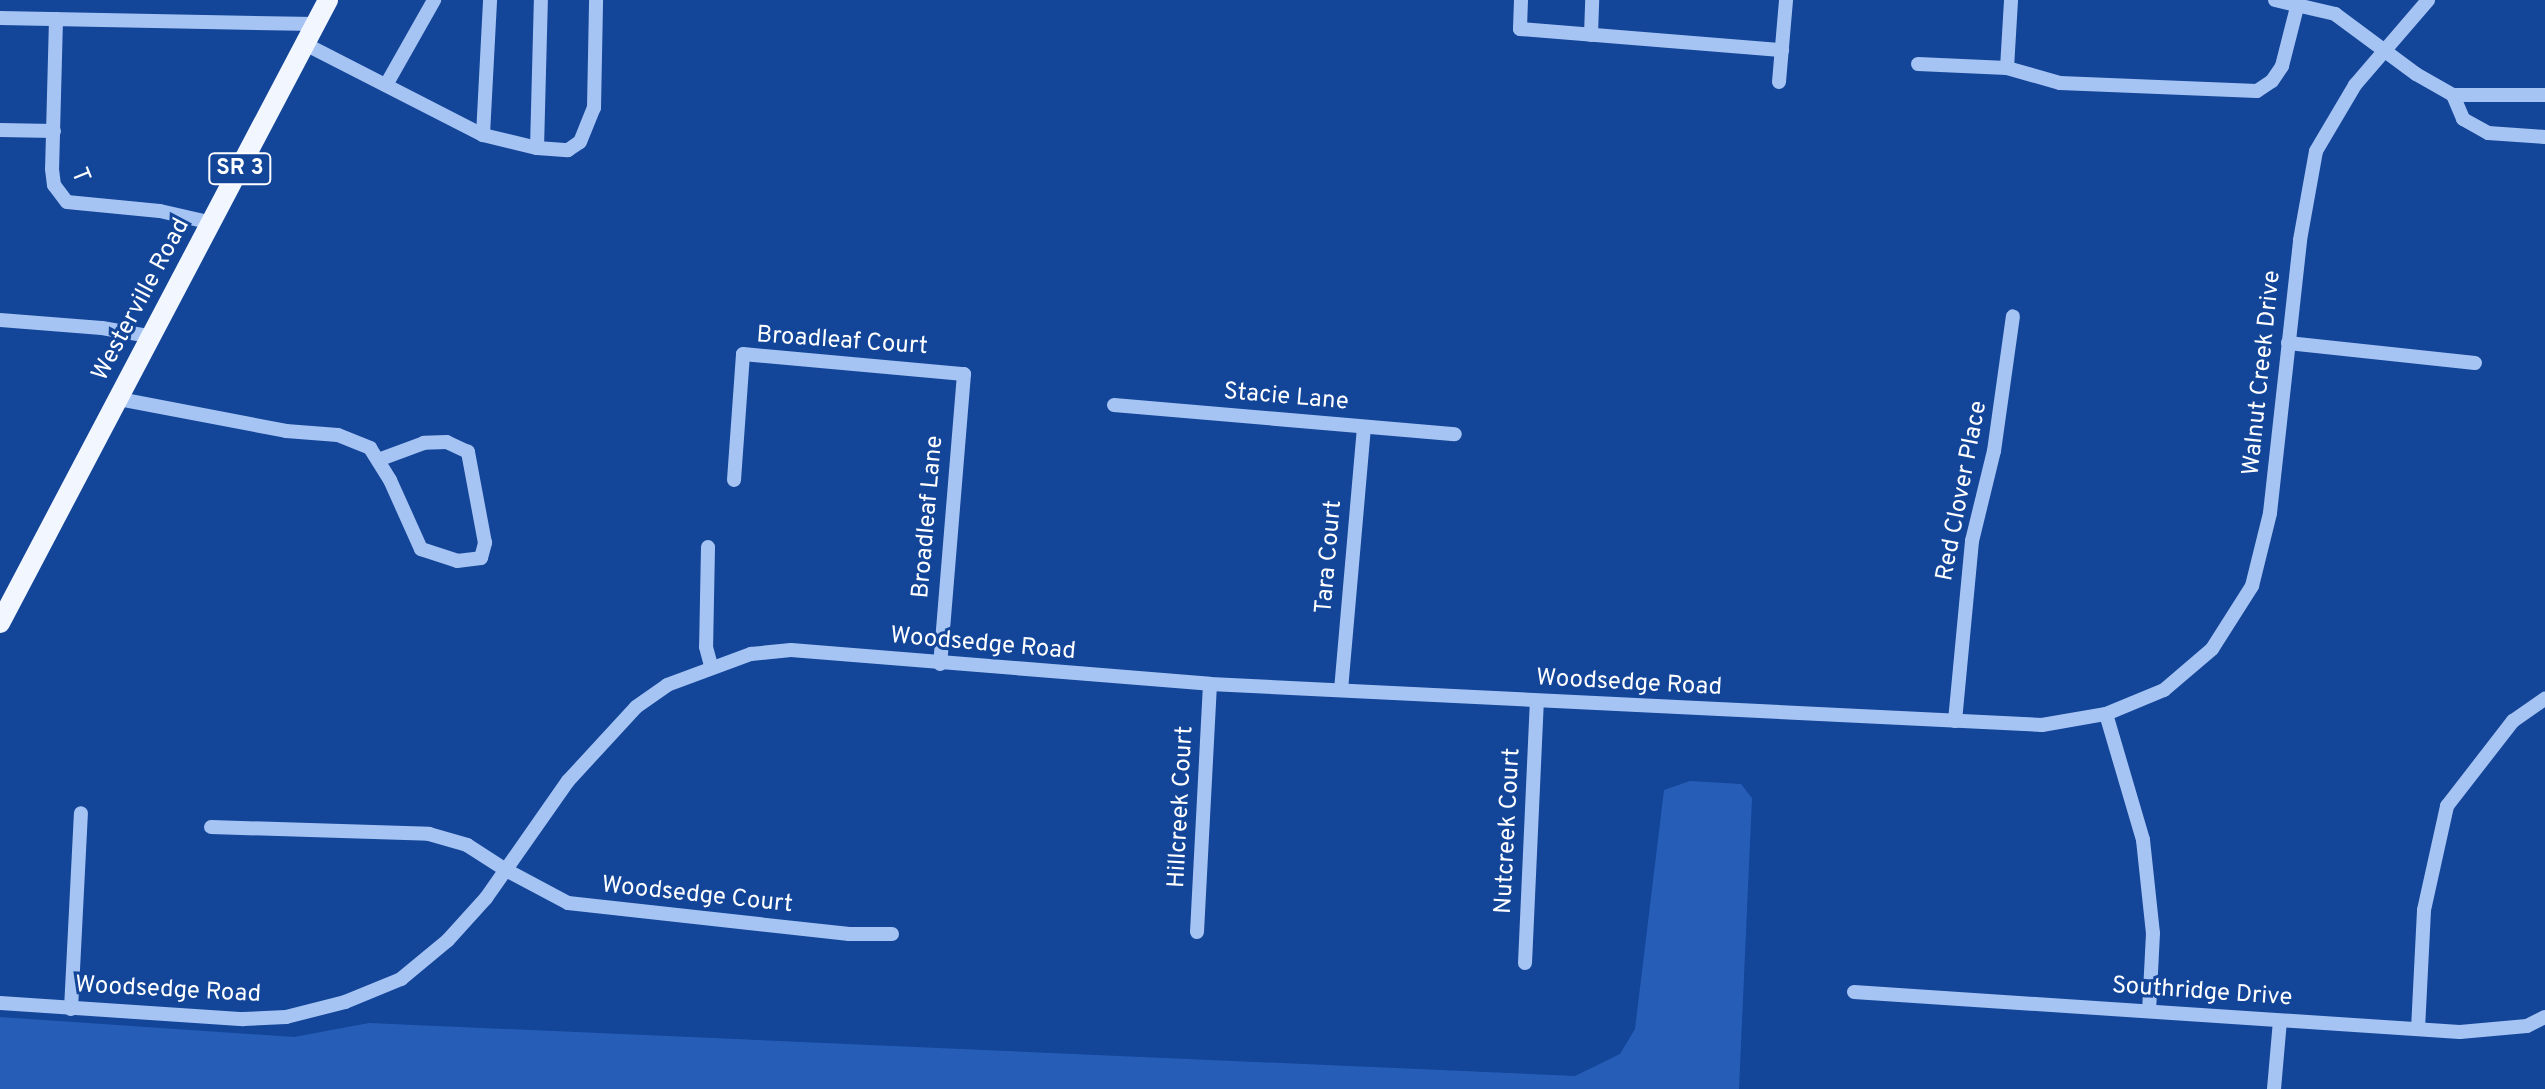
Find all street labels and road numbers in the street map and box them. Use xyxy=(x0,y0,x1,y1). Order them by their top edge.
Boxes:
road number: SR 3 xyxy=(208,151,272,187)
street label: T xyxy=(63,164,95,188)
street label: Westerville Road xyxy=(87,214,197,386)
street label: Walnut Creek Drive xyxy=(2238,269,2288,477)
street label: Broadleaf Court xyxy=(755,322,929,362)
street label: Stacie Lane xyxy=(1222,378,1350,418)
street label: Red Clover Place xyxy=(1931,399,1995,583)
street label: Broadleaf Lane xyxy=(908,434,950,600)
street label: Tara Court xyxy=(1311,499,1349,615)
street label: Woodsedge Road xyxy=(889,623,1077,667)
street label: Woodsedge Road xyxy=(1535,665,1723,703)
street label: Hillcreek Court xyxy=(1163,725,1201,889)
street label: Nutcreek Court xyxy=(1490,747,1528,915)
street label: Woodsedge Court xyxy=(600,872,794,920)
street label: Woodsedge Road xyxy=(74,972,262,1010)
street label: Southridge Drive xyxy=(2111,972,2293,1014)

